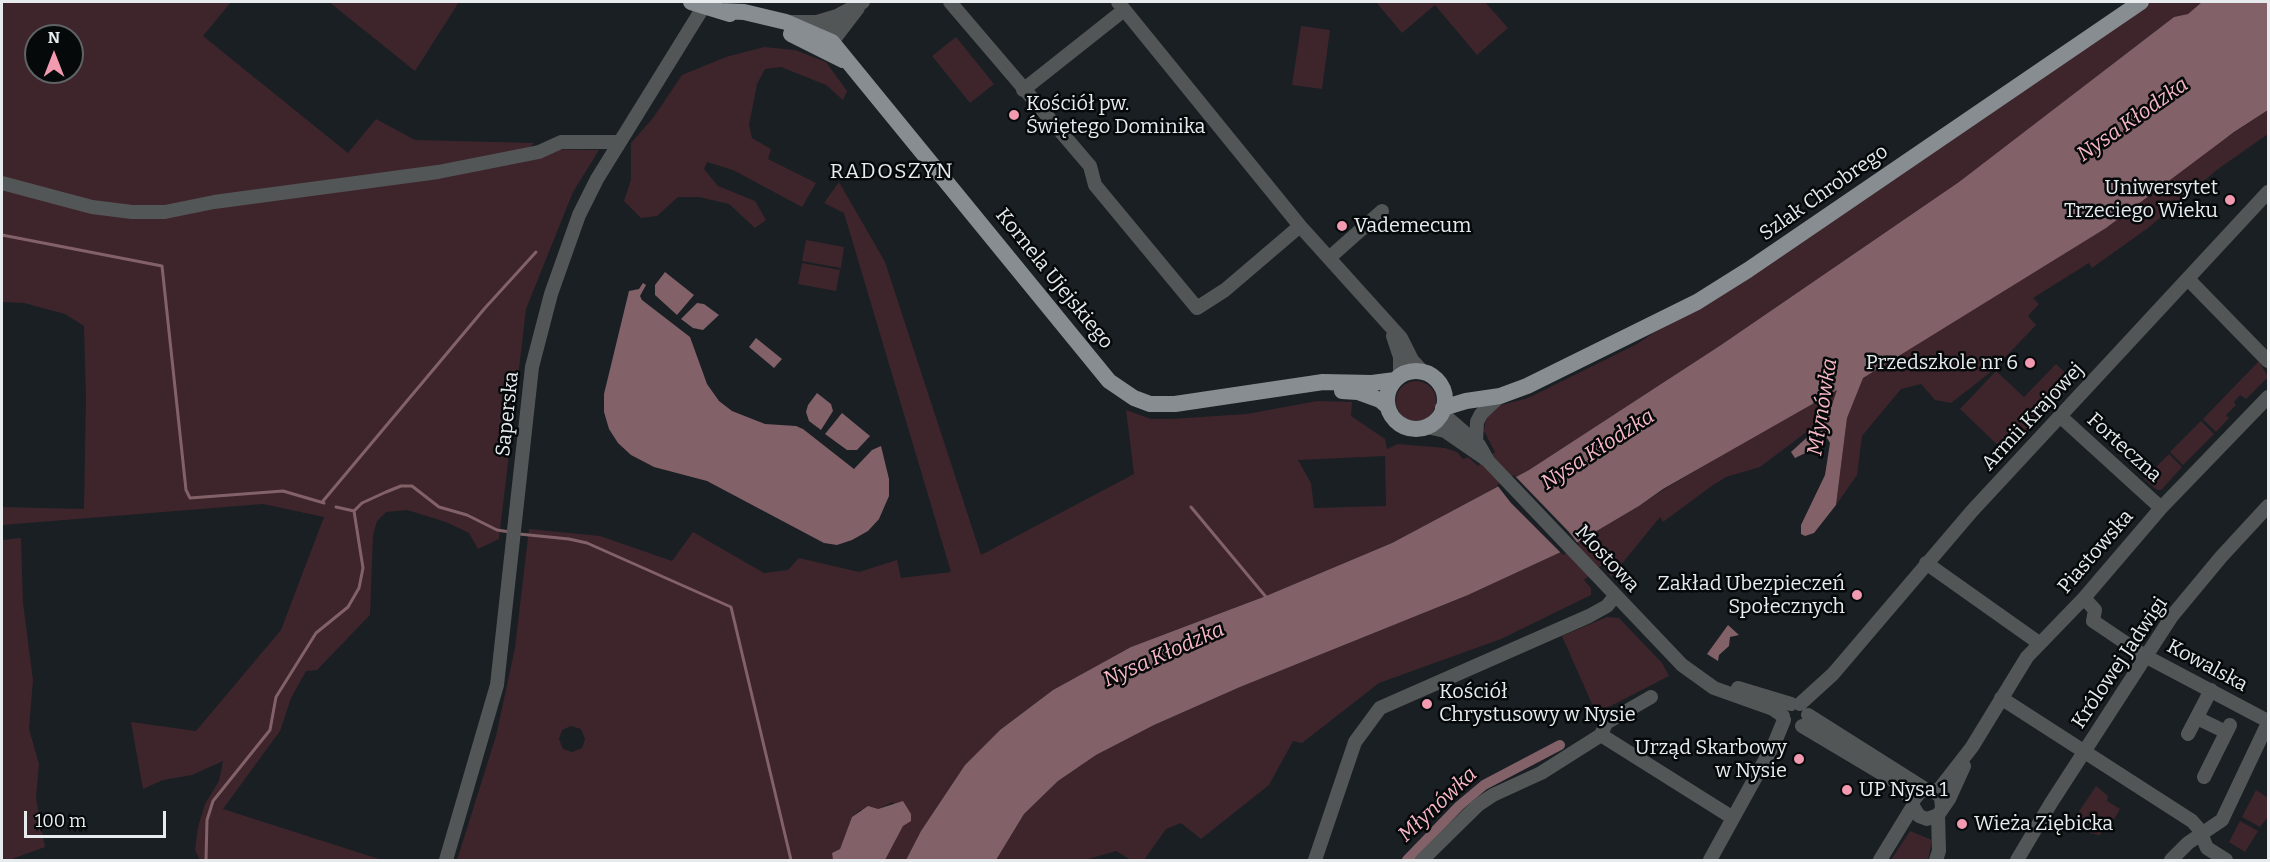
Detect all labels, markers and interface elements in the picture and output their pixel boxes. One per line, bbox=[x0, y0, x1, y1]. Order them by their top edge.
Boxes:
north arrow bbox=[24, 24, 84, 84]
text: N bbox=[48, 28, 60, 47]
water label: Nysa Kłodzka bbox=[2072, 72, 2194, 168]
place label: Kościół pw. Świętego Dominika bbox=[1026, 92, 1205, 139]
marker: Kościół pw. Świętego Dominika bbox=[1007, 108, 1021, 122]
street label: Szlak Chrobrego bbox=[1755, 140, 1893, 246]
district label: RADOSZYN bbox=[830, 159, 954, 185]
place label: Uniwersytet Trzeciego Wieku bbox=[2064, 176, 2218, 223]
marker: Uniwersytet Trzeciego Wieku bbox=[2223, 193, 2237, 207]
street label: Kornela Ujejskiego bbox=[990, 204, 1118, 354]
place label: Vademecum bbox=[1354, 214, 1471, 238]
marker: Vademecum bbox=[1335, 219, 1349, 233]
place label: Przedszkole nr 6 bbox=[1866, 351, 2018, 375]
water label: Młynówka bbox=[1803, 356, 1843, 458]
marker: Przedszkole nr 6 bbox=[2023, 356, 2037, 370]
street label: Armii Krajowej bbox=[1977, 358, 2089, 476]
street label: Saperska bbox=[492, 370, 524, 458]
water label: Nysa Kłodzka bbox=[1537, 404, 1659, 496]
street label: Forteczna bbox=[2082, 408, 2166, 488]
street label: Piastowska bbox=[2053, 505, 2139, 599]
street label: Mostowa bbox=[1570, 520, 1644, 598]
place label: Zakład Ubezpieczeń Społecznych bbox=[1657, 572, 1845, 619]
marker: Zakład Ubezpieczeń Społecznych bbox=[1850, 588, 1864, 602]
street label: Królowej Jadwigi bbox=[2067, 593, 2173, 733]
water label: Nysa Kłodzka bbox=[1099, 617, 1229, 693]
street label: Kowalska bbox=[2163, 635, 2251, 697]
place label: Kościół Chrystusowy w Nysie bbox=[1439, 680, 1636, 727]
marker: Kościół Chrystusowy w Nysie bbox=[1420, 697, 1434, 711]
place label: Urząd Skarbowy w Nysie bbox=[1635, 736, 1787, 783]
marker: Urząd Skarbowy w Nysie bbox=[1792, 752, 1806, 766]
water label: Młynówka bbox=[1393, 762, 1483, 848]
place label: UP Nysa 1 bbox=[1859, 778, 1948, 802]
marker: UP Nysa 1 bbox=[1840, 783, 1854, 797]
scale bar bbox=[27, 799, 170, 837]
text: 100 m bbox=[35, 810, 86, 832]
place label: Wieża Ziębicka bbox=[1974, 812, 2113, 836]
marker: Wieża Ziębicka bbox=[1955, 817, 1969, 831]

